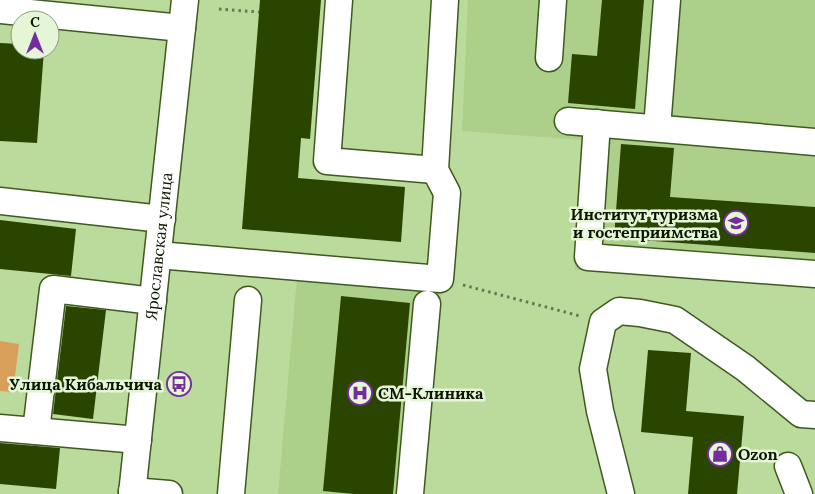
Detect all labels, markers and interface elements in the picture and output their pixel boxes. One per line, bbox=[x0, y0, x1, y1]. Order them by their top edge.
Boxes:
north arrow bbox=[10, 10, 60, 60]
text: С bbox=[30, 13, 40, 31]
street label: Ярославская улица bbox=[141, 171, 176, 321]
place label: Институт туризма и гостеприимства bbox=[571, 204, 719, 242]
school or university icon: Институт туризма и гостеприимства bbox=[723, 210, 749, 236]
bus stop icon: Улица Кибальчича bbox=[166, 371, 192, 397]
place label: Улица Кибальчича bbox=[9, 374, 163, 394]
hospital icon: СМ-Клиника bbox=[347, 380, 373, 406]
place label: СМ-Клиника bbox=[378, 383, 484, 403]
shop icon: Ozon bbox=[707, 441, 733, 467]
place label: Ozon bbox=[738, 444, 778, 464]

